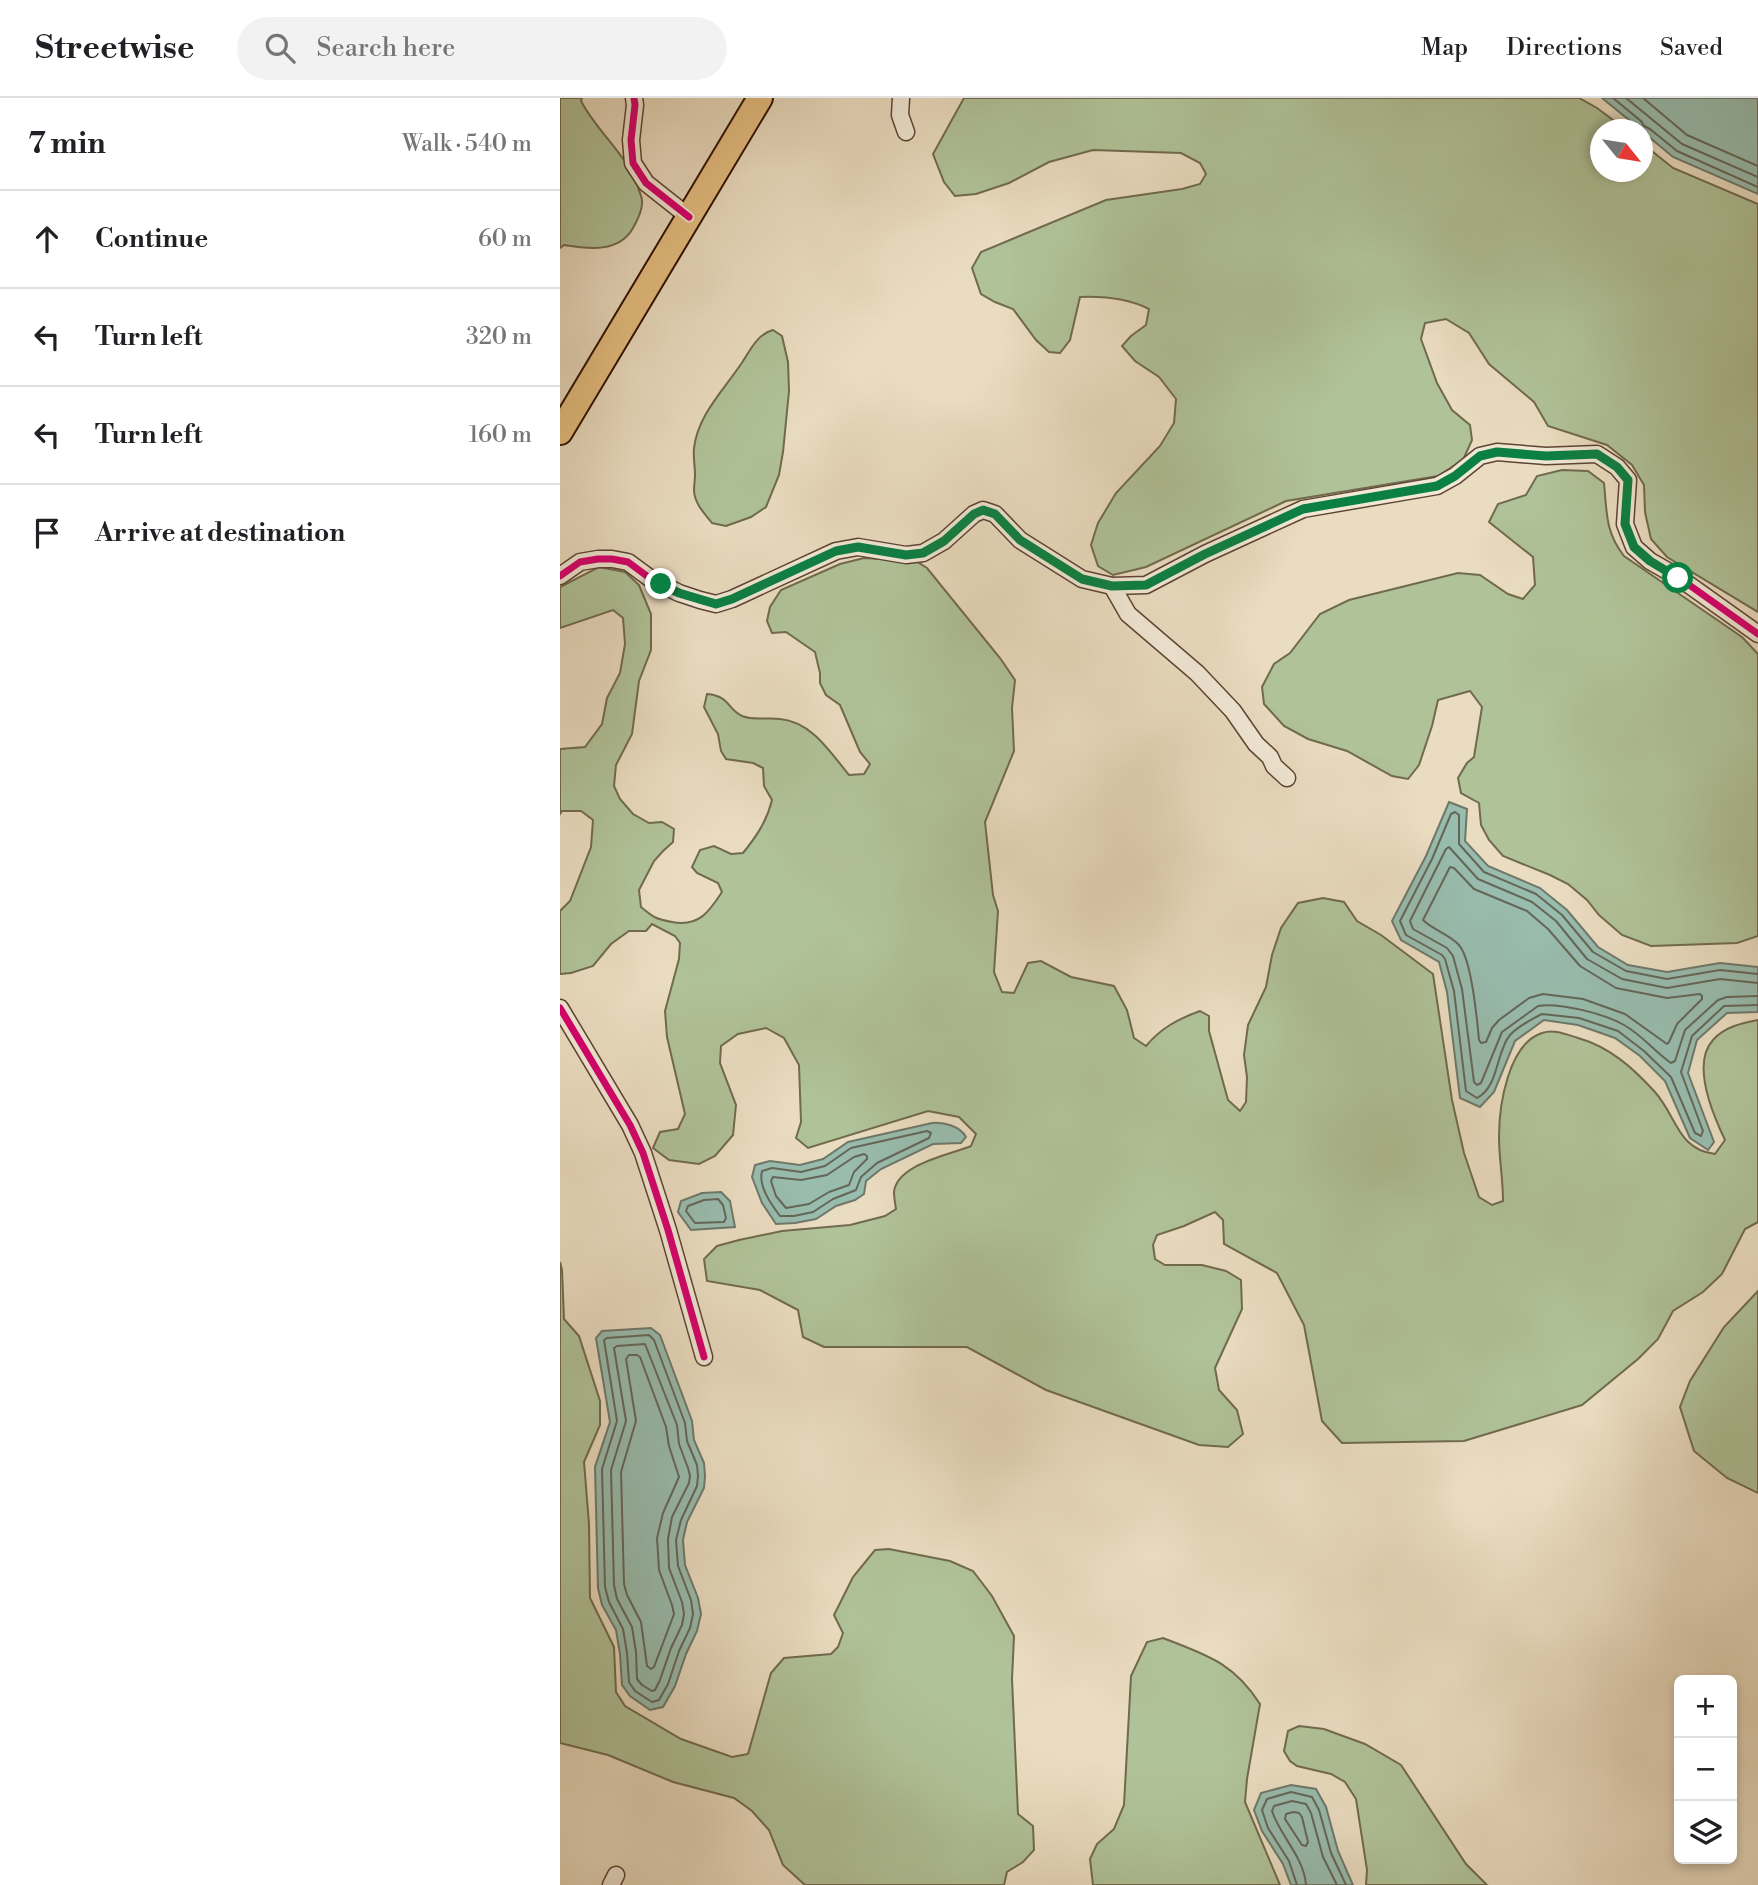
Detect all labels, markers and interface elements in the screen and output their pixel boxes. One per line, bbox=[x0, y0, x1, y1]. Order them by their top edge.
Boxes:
search box bbox=[237, 17, 727, 80]
text: Streetwise bbox=[35, 28, 195, 69]
icon: search bbox=[261, 29, 299, 67]
text: Search here bbox=[317, 32, 455, 64]
text: Map bbox=[1421, 33, 1468, 63]
text: Directions bbox=[1506, 33, 1622, 63]
text: Saved bbox=[1660, 33, 1723, 63]
north arrow bbox=[1590, 119, 1653, 182]
text: 7 min bbox=[28, 125, 106, 163]
text: Walk · 540 m bbox=[402, 130, 532, 158]
icon: ahead bbox=[28, 220, 66, 258]
text: Continue bbox=[95, 223, 208, 255]
text: 60 m bbox=[478, 225, 532, 253]
icon: left bbox=[28, 318, 66, 356]
text: Turn left bbox=[95, 321, 203, 353]
text: 320 m bbox=[466, 323, 532, 351]
icon: left bbox=[28, 416, 66, 454]
text: Turn left bbox=[95, 419, 203, 451]
text: 160 m bbox=[469, 421, 532, 449]
icon: arrive bbox=[28, 514, 66, 552]
text: Arrive at destination bbox=[95, 517, 345, 549]
route start bbox=[1662, 562, 1693, 593]
route end bbox=[645, 568, 676, 599]
map controls bbox=[1674, 1675, 1737, 1864]
button: + bbox=[1674, 1675, 1737, 1738]
button: − bbox=[1674, 1738, 1737, 1801]
button: layers bbox=[1674, 1801, 1737, 1864]

